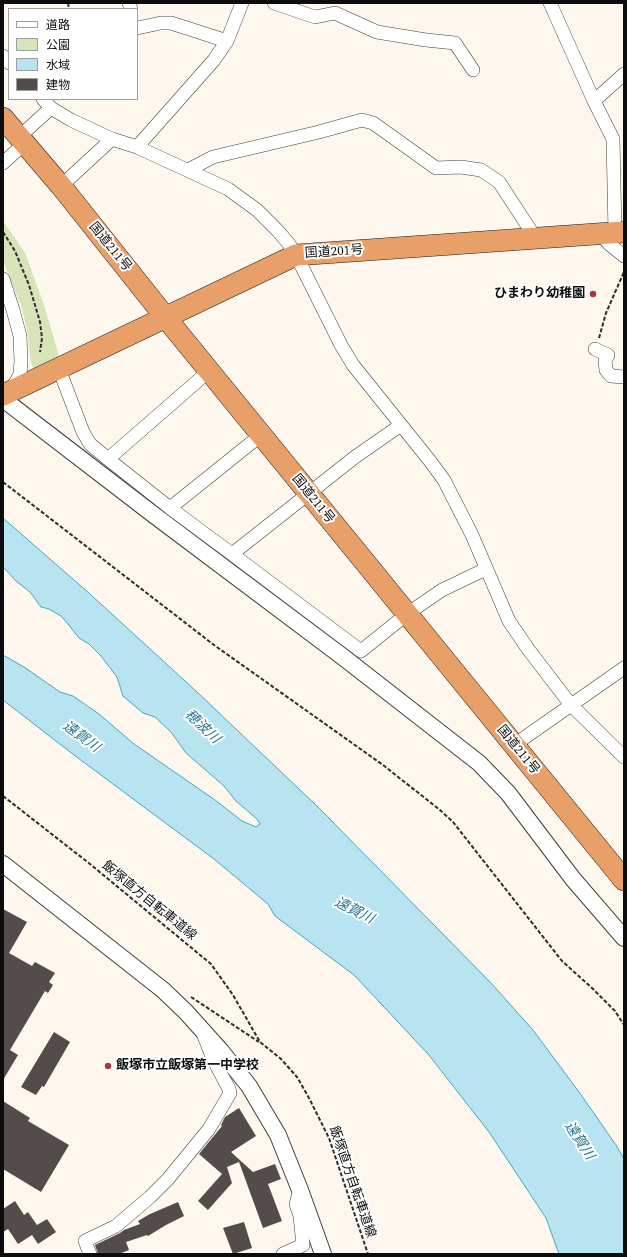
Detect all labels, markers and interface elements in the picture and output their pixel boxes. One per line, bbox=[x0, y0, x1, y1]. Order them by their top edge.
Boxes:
legend bbox=[8, 8, 138, 100]
text: 道路 bbox=[46, 17, 70, 33]
text: 公園 bbox=[46, 37, 70, 53]
text: 水域 bbox=[46, 57, 70, 73]
text: 建物 bbox=[46, 77, 70, 93]
street label: 国道211号 bbox=[86, 219, 134, 275]
street label: 国道201号 bbox=[304, 242, 364, 262]
place label: ひまわり幼稚園 bbox=[494, 286, 585, 302]
marker: ひまわり幼稚園 bbox=[588, 289, 598, 299]
street label: 国道211号 bbox=[289, 471, 337, 527]
water label: 穂波川 bbox=[181, 707, 223, 747]
water label: 遠賀川 bbox=[59, 718, 103, 756]
street label: 国道211号 bbox=[494, 722, 542, 778]
street label: 飯塚直方自転車道線 bbox=[99, 858, 199, 944]
water label: 遠賀川 bbox=[331, 894, 377, 928]
place label: 飯塚市立飯塚第一中学校 bbox=[116, 1058, 259, 1074]
marker: 飯塚市立飯塚第一中学校 bbox=[103, 1061, 113, 1071]
water label: 遠賀川 bbox=[561, 1119, 597, 1163]
street label: 飯塚直方自転車道線 bbox=[326, 1124, 378, 1240]

